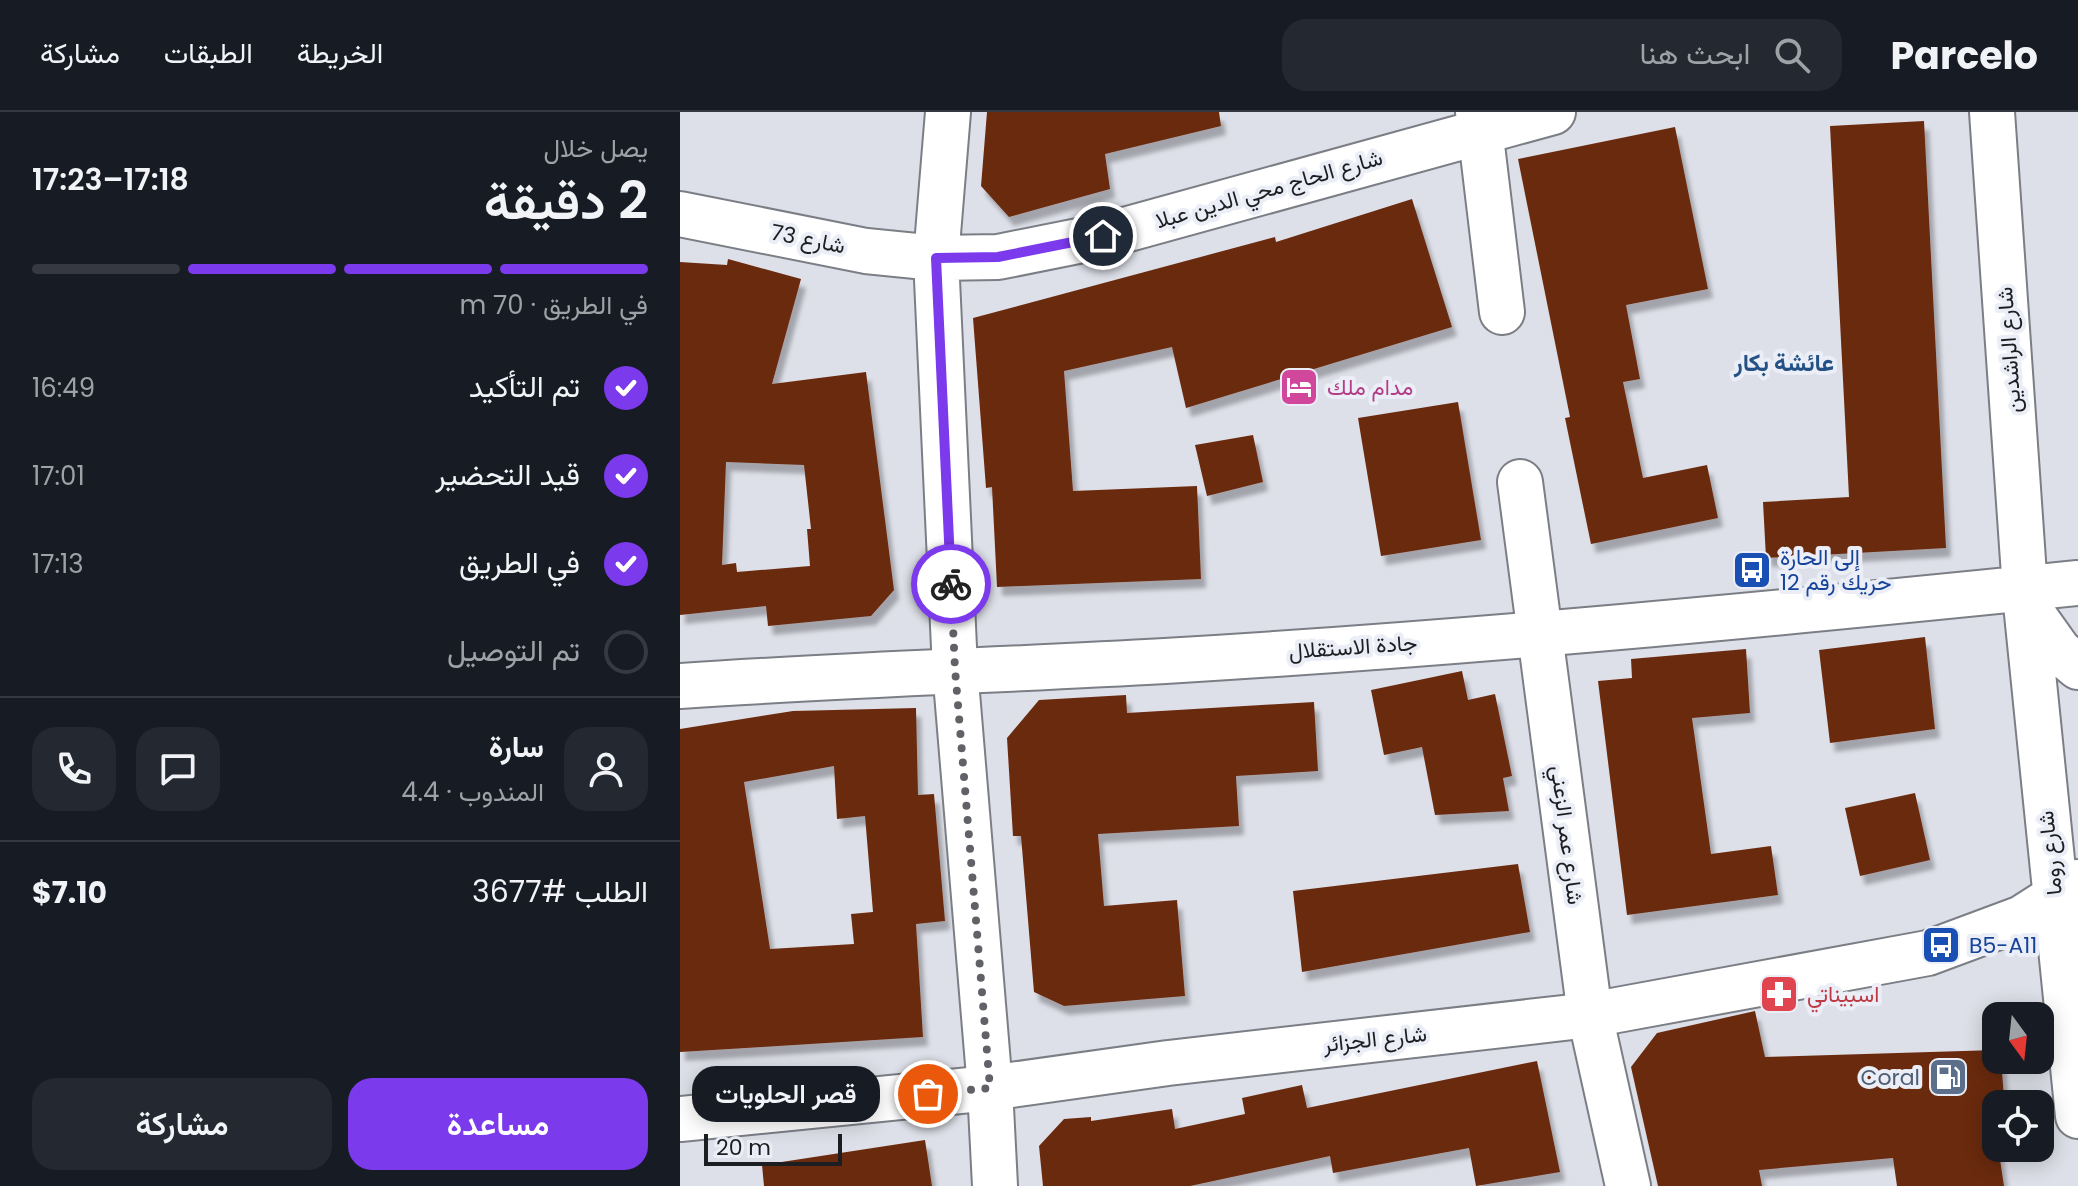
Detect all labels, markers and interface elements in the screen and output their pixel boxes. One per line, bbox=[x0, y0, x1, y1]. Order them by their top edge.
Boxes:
search box bbox=[1282, 19, 1842, 91]
text: Parcelo bbox=[1890, 29, 2038, 82]
text: ابحث هنا bbox=[1639, 32, 1750, 75]
icon: search bbox=[1770, 33, 1814, 77]
text: مشاركة bbox=[40, 34, 120, 73]
text: الطبقات bbox=[164, 34, 253, 73]
text: الخريطة bbox=[297, 34, 383, 73]
text: يصل خلال bbox=[543, 130, 648, 166]
street label: شارع الحاج محي الدين عبلا bbox=[1152, 142, 1387, 239]
text: 17:18–17:23 bbox=[32, 158, 189, 201]
text: 2 دقيقة bbox=[484, 164, 648, 237]
pin bbox=[1069, 202, 1137, 270]
icon: home bbox=[1081, 214, 1125, 258]
street label: شارع 73 bbox=[768, 217, 848, 261]
street label: شارع الراشدين bbox=[1989, 286, 2029, 414]
text: في الطريق · 70 m bbox=[459, 287, 648, 323]
district label: عائشة بكار bbox=[1733, 346, 1834, 379]
text: تم التأكيد bbox=[469, 365, 580, 408]
icon: check bbox=[604, 366, 648, 410]
hotel icon: مدام ملك bbox=[1278, 366, 1320, 408]
text: 16:49 bbox=[32, 370, 95, 406]
place label: مدام ملك bbox=[1327, 372, 1413, 403]
text: قيد التحضير bbox=[435, 453, 580, 496]
icon: check bbox=[604, 454, 648, 498]
text: 17:01 bbox=[32, 458, 85, 494]
text: في الطريق bbox=[459, 541, 580, 584]
icon: check bbox=[604, 542, 648, 586]
place label: إلی الحارة حريك رقم 12 bbox=[1780, 542, 1892, 598]
courier bbox=[911, 544, 991, 624]
text: 17:13 bbox=[32, 546, 84, 582]
bus stop icon: إلی الحارة حريك رقم 12 bbox=[1731, 549, 1773, 591]
icon: bike bbox=[929, 562, 973, 606]
street label: جادة الاستقلال bbox=[1288, 627, 1418, 667]
text: تم التوصيل bbox=[447, 629, 580, 672]
text: سارة bbox=[489, 725, 544, 768]
button: phone bbox=[32, 727, 116, 811]
button: chat bbox=[136, 727, 220, 811]
button: person bbox=[564, 727, 648, 811]
street label: شارع عمر الزعني bbox=[1540, 764, 1591, 907]
text: المندوب · 4.4 bbox=[401, 774, 544, 810]
street label: شارع روما bbox=[2030, 809, 2070, 897]
text: الطلب #3677 bbox=[472, 870, 648, 913]
text: $7.10 bbox=[32, 871, 107, 914]
bus stop icon: B5-A11 bbox=[1920, 924, 1962, 966]
place label: B5-A11 bbox=[1969, 930, 2037, 961]
pharmacy icon: اسبيناتي bbox=[1758, 973, 1800, 1015]
place label: اسبيناتي bbox=[1807, 979, 1879, 1013]
north arrow bbox=[1982, 1002, 2054, 1074]
map controls bbox=[1982, 1002, 2054, 1162]
street label: شارع الجزائر bbox=[1321, 1018, 1428, 1060]
fuel station icon: Coral bbox=[1927, 1056, 1969, 1098]
pin bbox=[894, 1060, 962, 1128]
place label: Coral bbox=[1860, 1062, 1920, 1093]
callout: قصر الحلويات bbox=[692, 1066, 880, 1122]
icon: bag bbox=[906, 1072, 950, 1116]
text: قصر الحلويات bbox=[715, 1076, 857, 1112]
button: مشاركة bbox=[32, 1078, 332, 1170]
button: مساعدة bbox=[348, 1078, 648, 1170]
button: locate bbox=[1982, 1090, 2054, 1162]
scale bar bbox=[704, 1130, 842, 1166]
text: 20 m bbox=[716, 1132, 771, 1163]

